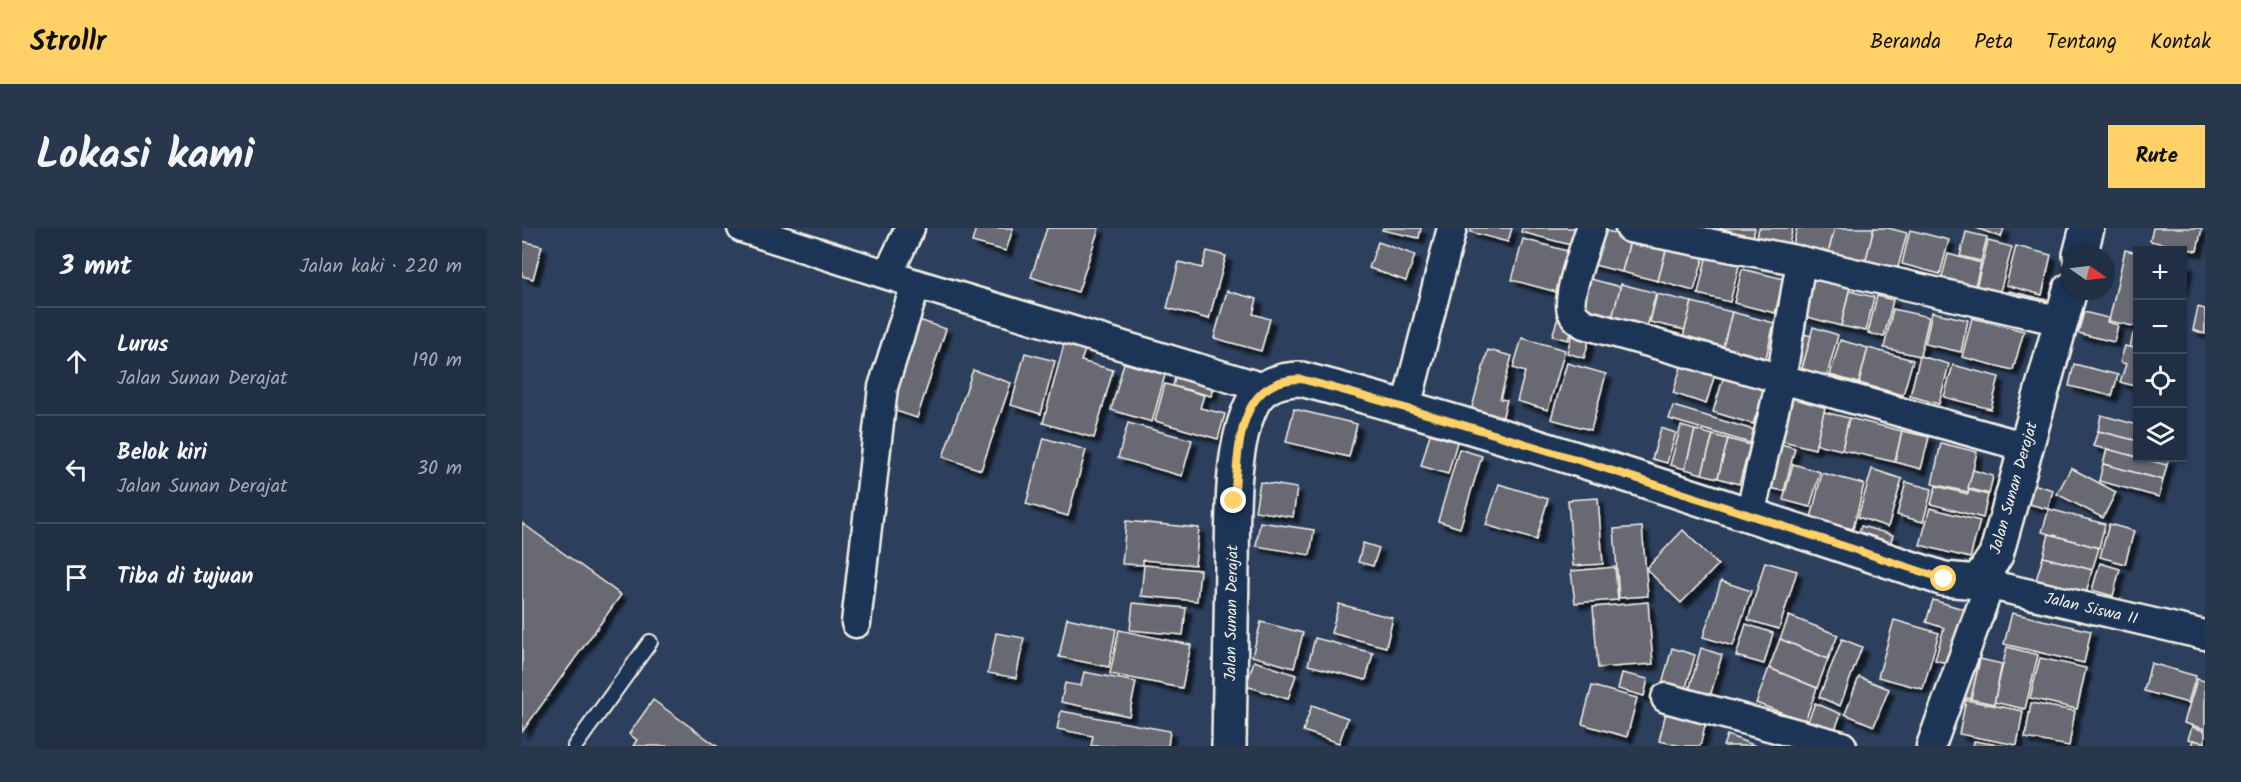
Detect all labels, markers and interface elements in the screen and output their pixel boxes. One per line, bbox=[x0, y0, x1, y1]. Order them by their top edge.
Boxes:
text: Strollr bbox=[30, 20, 106, 65]
text: Beranda bbox=[1870, 26, 1941, 59]
text: Peta bbox=[1974, 26, 2013, 59]
text: Tentang bbox=[2046, 26, 2117, 59]
text: Kontak bbox=[2150, 26, 2211, 59]
text: Lokasi kami bbox=[36, 123, 254, 190]
button: Rute bbox=[2108, 125, 2205, 188]
text: 3 mnt bbox=[60, 246, 132, 288]
north arrow bbox=[2061, 246, 2115, 300]
map controls bbox=[2133, 246, 2187, 462]
button: + bbox=[2133, 246, 2187, 300]
text: Jalan kaki · 220 m bbox=[299, 251, 462, 283]
button: − bbox=[2133, 300, 2187, 354]
text: Lurus bbox=[117, 328, 169, 363]
icon: ahead bbox=[60, 345, 93, 378]
text: 190 m bbox=[412, 345, 462, 377]
button: locate bbox=[2133, 354, 2187, 408]
text: Jalan Sunan Derajat bbox=[117, 363, 288, 395]
button: layers bbox=[2133, 408, 2187, 462]
street label: Jalan Sunan Derajat bbox=[1983, 418, 2045, 557]
text: Belok kiri bbox=[117, 436, 207, 471]
icon: left bbox=[60, 453, 93, 486]
text: 30 m bbox=[417, 453, 462, 485]
text: Jalan Sunan Derajat bbox=[117, 471, 288, 503]
route end bbox=[1220, 487, 1246, 513]
street label: Jalan Sunan Derajat bbox=[1218, 544, 1246, 682]
text: Tiba di tujuan bbox=[117, 560, 253, 595]
icon: arrive bbox=[60, 561, 93, 594]
route start bbox=[1930, 565, 1956, 591]
street label: Jalan Siswa II bbox=[2042, 586, 2140, 632]

